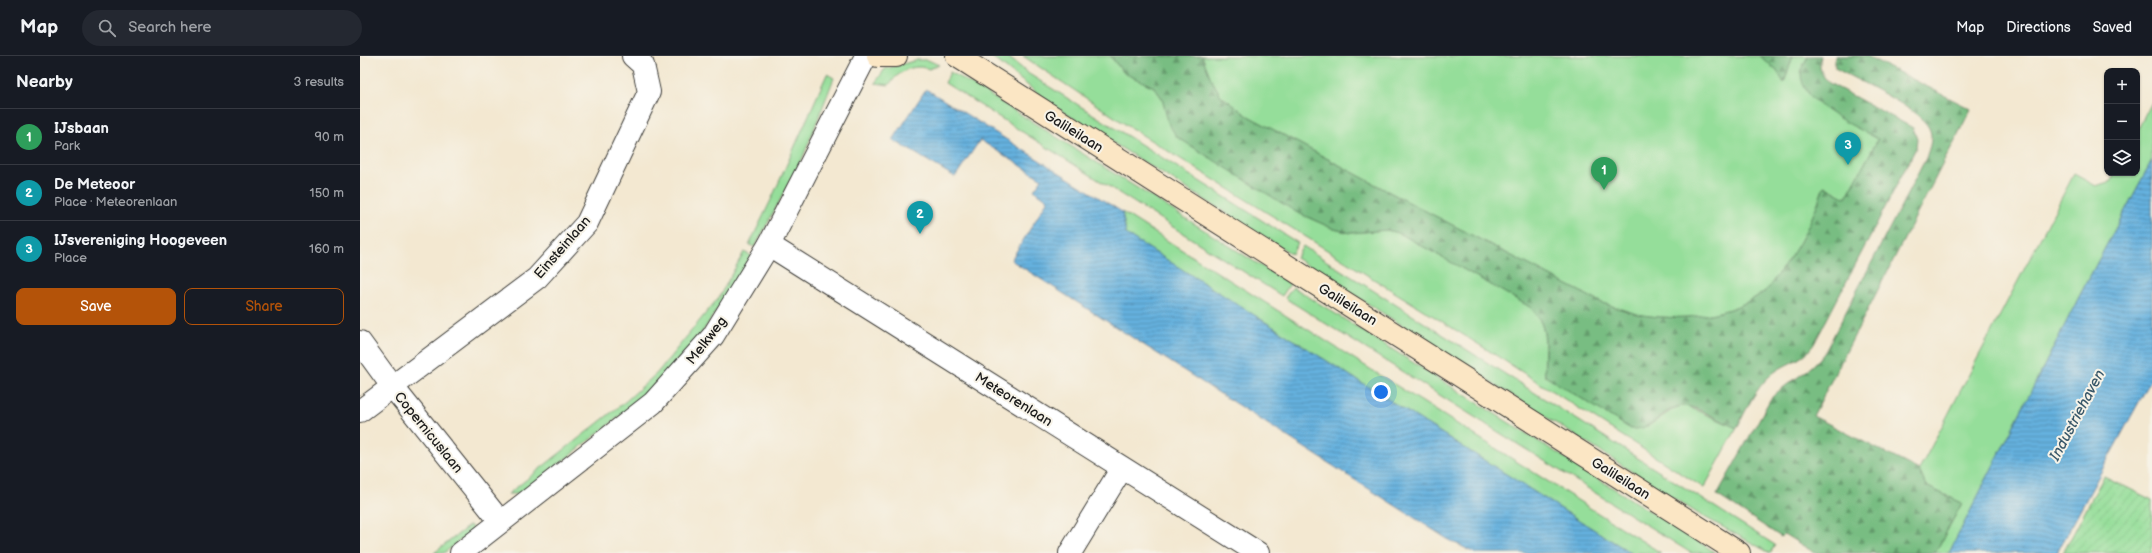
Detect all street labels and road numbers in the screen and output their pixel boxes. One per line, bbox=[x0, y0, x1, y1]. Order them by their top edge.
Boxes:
street label: Galileilaan bbox=[1041, 107, 1106, 156]
street label: Einsteinlaan bbox=[531, 212, 594, 282]
street label: Galileilaan bbox=[1315, 280, 1380, 329]
street label: Melkweg bbox=[682, 313, 730, 368]
street label: Meteorenlaan bbox=[972, 369, 1056, 430]
street label: Copernicuslaan bbox=[391, 388, 467, 476]
street label: Galileilaan bbox=[1588, 454, 1653, 503]

